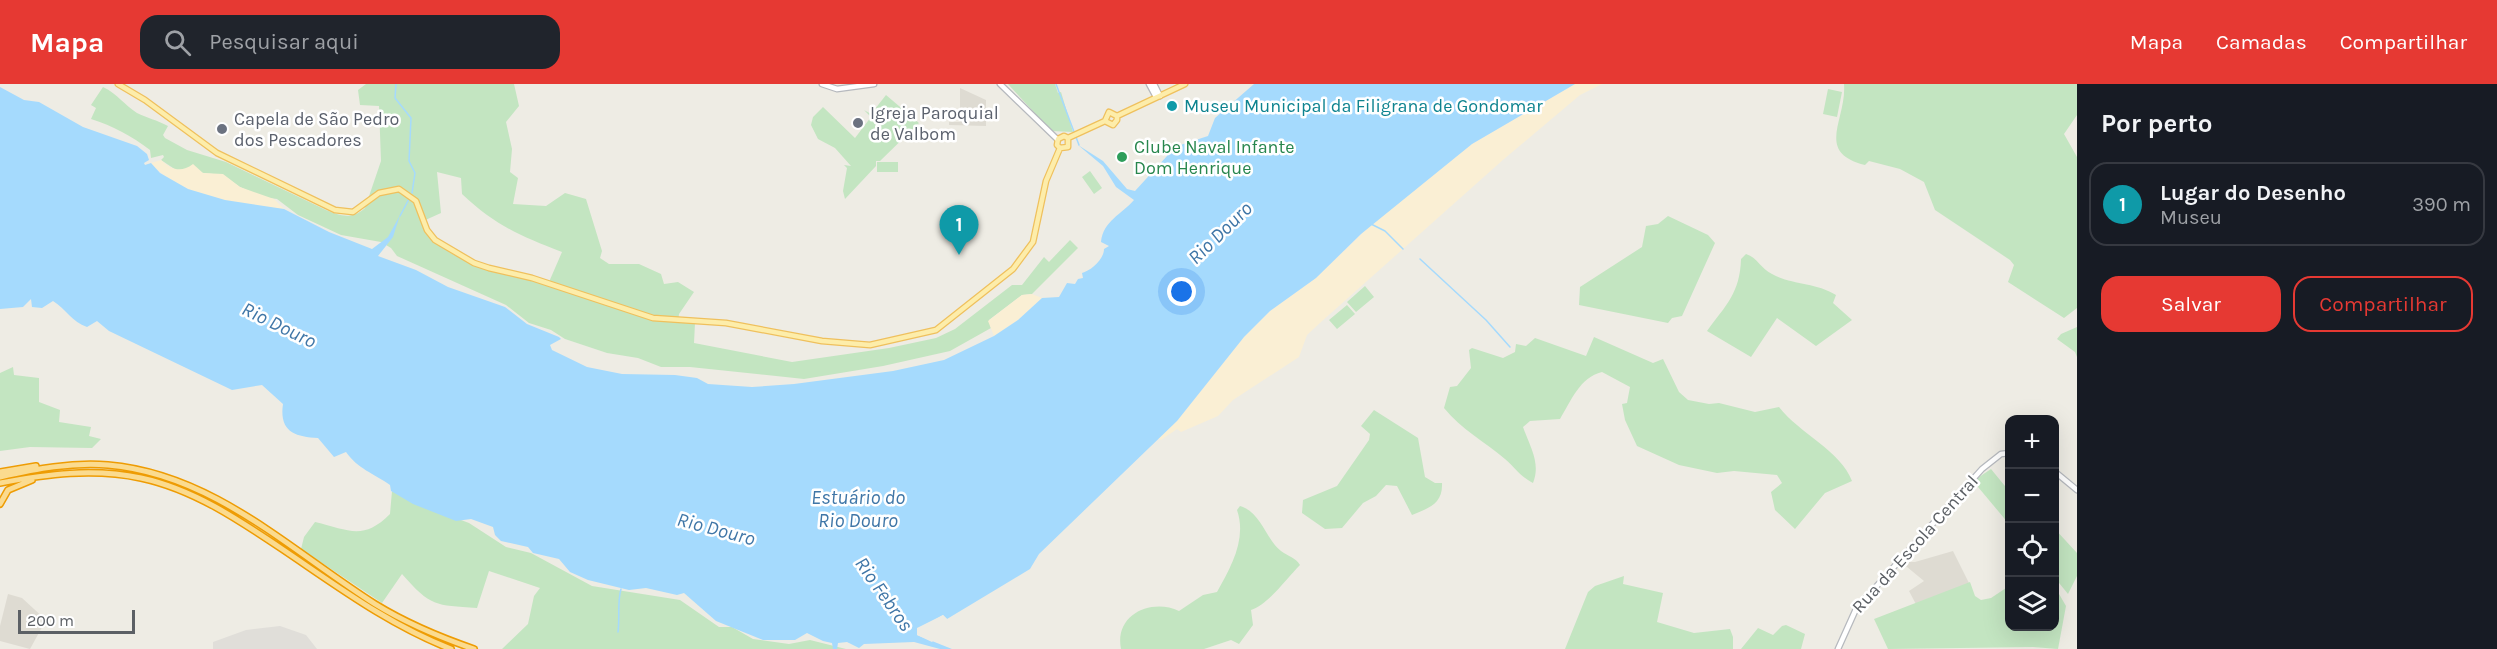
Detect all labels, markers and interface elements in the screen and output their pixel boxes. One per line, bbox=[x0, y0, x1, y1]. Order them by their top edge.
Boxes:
search box bbox=[140, 15, 560, 69]
text: Mapa bbox=[30, 26, 104, 59]
icon: search bbox=[161, 26, 194, 59]
text: Pesquisar aqui bbox=[209, 29, 359, 55]
text: Mapa bbox=[2130, 30, 2183, 54]
text: Camadas bbox=[2216, 30, 2307, 54]
text: Compartilhar bbox=[2340, 30, 2467, 54]
place label: Museu Municipal da Filigrana de Gondomar bbox=[1184, 95, 1543, 117]
marker: Museu Municipal da Filigrana de Gondomar bbox=[1165, 99, 1179, 113]
place label: Igreja Paroquial de Valbom bbox=[870, 102, 999, 145]
place label: Capela de São Pedro dos Pescadores bbox=[234, 108, 399, 151]
text: Por perto bbox=[2101, 108, 2212, 139]
marker: Igreja Paroquial de Valbom bbox=[851, 116, 865, 130]
marker: Capela de São Pedro dos Pescadores bbox=[215, 122, 229, 136]
place label: Clube Naval Infante Dom Henrique bbox=[1134, 136, 1295, 179]
marker: Clube Naval Infante Dom Henrique bbox=[1115, 150, 1129, 164]
text: Lugar do Desenho bbox=[2160, 180, 2346, 206]
text: 1 bbox=[2119, 193, 2126, 216]
text: 390 m bbox=[2412, 193, 2471, 216]
water label: Rio Douro bbox=[1183, 197, 1257, 269]
pin: 1 bbox=[940, 206, 978, 255]
text: Museu bbox=[2160, 206, 2222, 229]
button: Salvar bbox=[2101, 276, 2281, 332]
button: Compartilhar bbox=[2293, 276, 2473, 332]
your location bbox=[1167, 277, 1196, 306]
water label: Rio Douro bbox=[238, 297, 320, 353]
map controls bbox=[2005, 415, 2059, 631]
button: + bbox=[2005, 415, 2059, 469]
button: − bbox=[2005, 469, 2059, 523]
street label: Rua da Escola Central bbox=[1847, 470, 1983, 618]
water label: Estuário do Rio Douro bbox=[811, 486, 905, 532]
water label: Rio Douro bbox=[674, 508, 758, 550]
button: locate bbox=[2005, 523, 2059, 577]
water label: Rio Febros bbox=[850, 552, 918, 636]
button: layers bbox=[2005, 577, 2059, 631]
scale bar bbox=[18, 607, 135, 634]
text: 200 m bbox=[27, 611, 74, 630]

